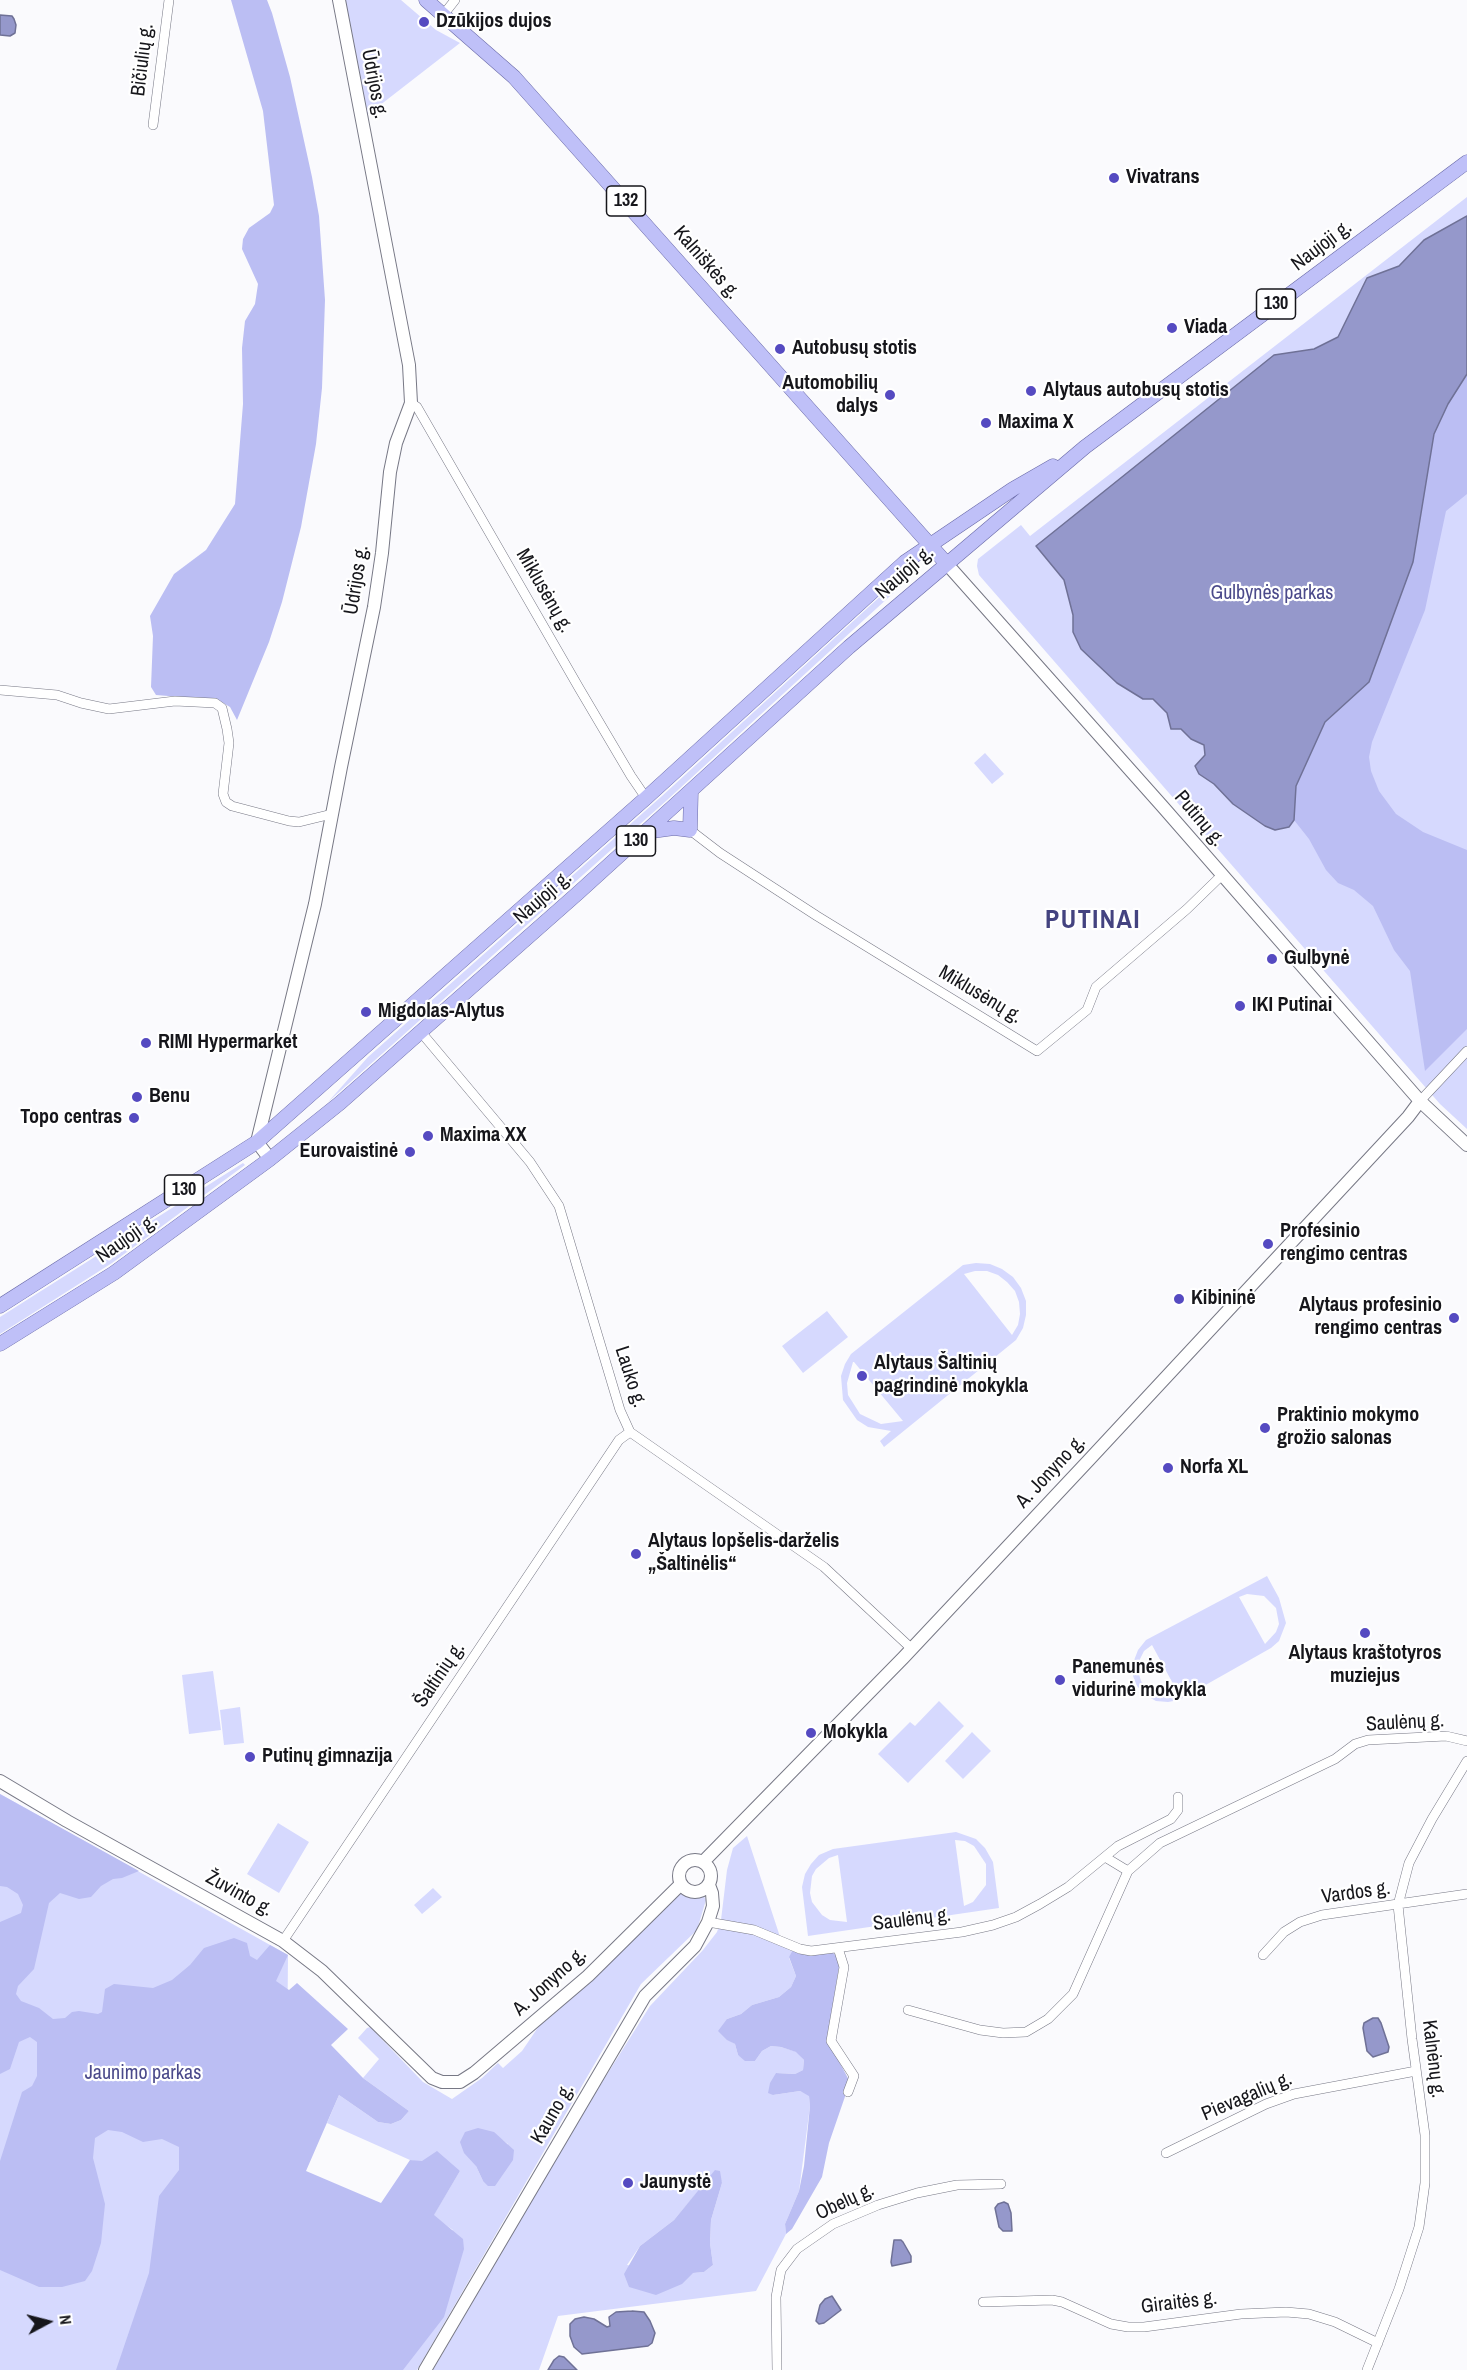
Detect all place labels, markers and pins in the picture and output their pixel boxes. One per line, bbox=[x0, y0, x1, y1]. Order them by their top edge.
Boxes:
place label: Dzūkijos dujos bbox=[436, 10, 552, 34]
marker: Dzūkijos dujos bbox=[417, 15, 431, 29]
place label: Vivatrans bbox=[1126, 166, 1200, 190]
marker: Vivatrans bbox=[1107, 171, 1121, 185]
place label: Viada bbox=[1184, 316, 1227, 340]
marker: Viada bbox=[1165, 321, 1179, 335]
place label: Autobusų stotis bbox=[792, 337, 917, 361]
marker: Autobusų stotis bbox=[773, 342, 787, 356]
place label: Automobilių dalys bbox=[782, 372, 878, 419]
place label: Alytaus autobusų stotis bbox=[1043, 379, 1229, 403]
marker: Alytaus autobusų stotis bbox=[1024, 384, 1038, 398]
marker: Automobilių dalys bbox=[883, 388, 897, 402]
place label: Maxima X bbox=[998, 411, 1074, 435]
marker: Maxima X bbox=[979, 416, 993, 430]
place label: Gulbynė bbox=[1284, 947, 1350, 971]
marker: Gulbynė bbox=[1265, 952, 1279, 966]
place label: IKI Putinai bbox=[1252, 994, 1332, 1018]
marker: IKI Putinai bbox=[1233, 999, 1247, 1013]
place label: Migdolas-Alytus bbox=[378, 1000, 505, 1024]
marker: Migdolas-Alytus bbox=[359, 1005, 373, 1019]
place label: RIMI Hypermarket bbox=[158, 1031, 297, 1055]
marker: RIMI Hypermarket bbox=[139, 1036, 153, 1050]
place label: Benu bbox=[149, 1085, 190, 1109]
marker: Benu bbox=[130, 1090, 144, 1104]
place label: Topo centras bbox=[20, 1106, 122, 1130]
marker: Topo centras bbox=[127, 1111, 141, 1125]
place label: Maxima XX bbox=[440, 1124, 527, 1148]
marker: Maxima XX bbox=[421, 1129, 435, 1143]
place label: Eurovaistinė bbox=[300, 1140, 398, 1164]
marker: Eurovaistinė bbox=[403, 1145, 417, 1159]
place label: Profesinio rengimo centras bbox=[1280, 1220, 1408, 1267]
marker: Profesinio rengimo centras bbox=[1261, 1237, 1275, 1251]
place label: Kibininė bbox=[1191, 1287, 1256, 1311]
marker: Kibininė bbox=[1172, 1292, 1186, 1306]
place label: Alytaus profesinio rengimo centras bbox=[1299, 1294, 1442, 1341]
marker: Alytaus profesinio rengimo centras bbox=[1447, 1311, 1461, 1325]
place label: Alytaus Šaltinių pagrindinė mokykla bbox=[874, 1352, 1028, 1399]
marker: Alytaus Šaltinių pagrindinė mokykla bbox=[855, 1369, 869, 1383]
place label: Praktinio mokymo grožio salonas bbox=[1277, 1404, 1419, 1451]
marker: Praktinio mokymo grožio salonas bbox=[1258, 1421, 1272, 1435]
place label: Norfa XL bbox=[1180, 1456, 1248, 1480]
marker: Norfa XL bbox=[1161, 1461, 1175, 1475]
place label: Alytaus lopšelis-darželis „Šaltinėlis“ bbox=[648, 1530, 839, 1577]
marker: Alytaus lopšelis-darželis „Šaltinėlis“ bbox=[629, 1547, 643, 1561]
marker: Alytaus kraštotyros muziejus bbox=[1358, 1626, 1372, 1640]
place label: Alytaus kraštotyros muziejus bbox=[1288, 1642, 1442, 1689]
place label: Panemunės vidurinė mokykla bbox=[1072, 1656, 1206, 1703]
marker: Panemunės vidurinė mokykla bbox=[1053, 1673, 1067, 1687]
place label: Mokykla bbox=[823, 1721, 888, 1745]
marker: Mokykla bbox=[804, 1726, 818, 1740]
place label: Putinų gimnazija bbox=[262, 1745, 392, 1769]
marker: Putinų gimnazija bbox=[243, 1750, 257, 1764]
place label: Jaunystė bbox=[640, 2171, 711, 2195]
marker: Jaunystė bbox=[621, 2176, 635, 2190]

